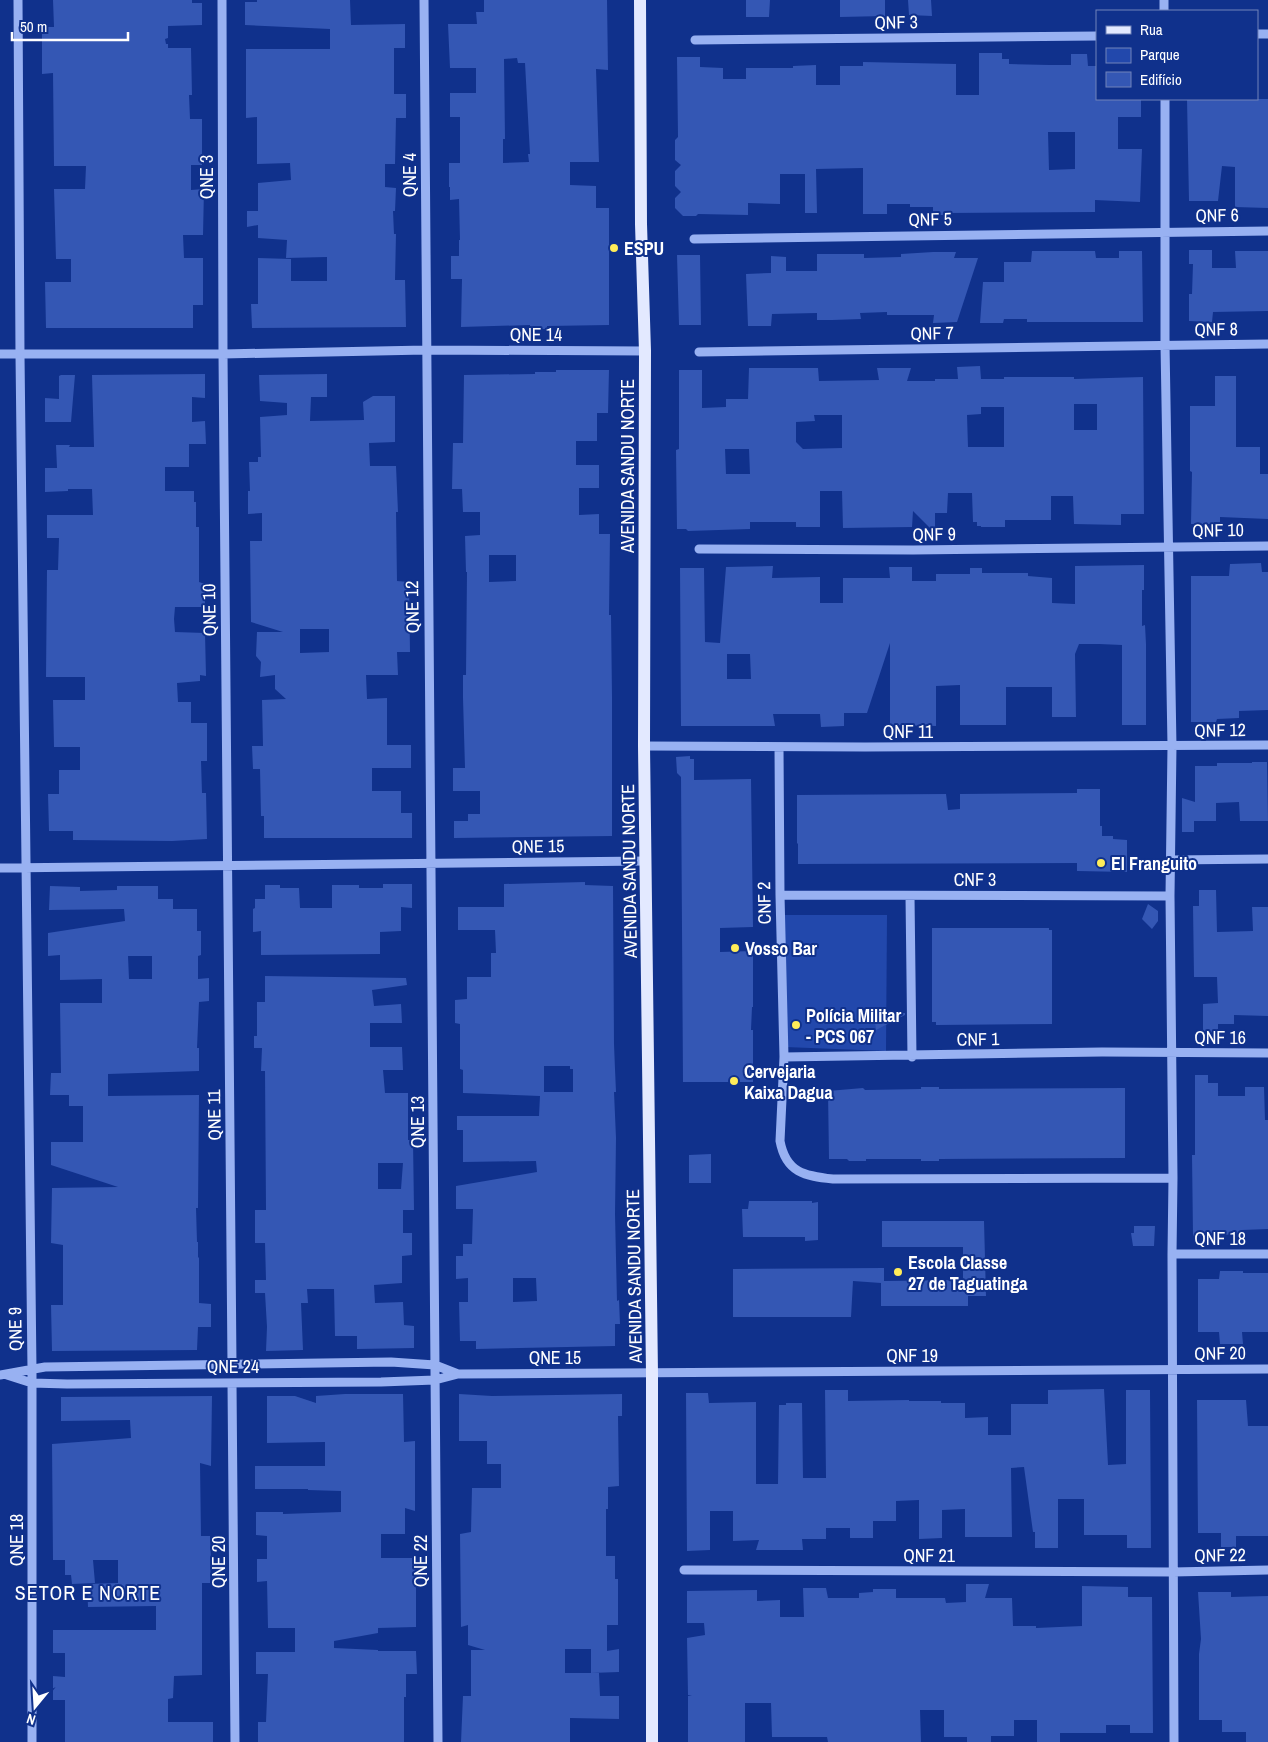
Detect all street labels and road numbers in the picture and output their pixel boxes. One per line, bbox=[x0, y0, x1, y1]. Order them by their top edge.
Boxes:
street label: QNF 3 bbox=[874, 9, 918, 35]
street label: QNE 4 bbox=[397, 153, 422, 197]
street label: QNE 3 bbox=[194, 155, 219, 199]
street label: QNF 6 bbox=[1195, 202, 1239, 228]
street label: QNF 5 bbox=[908, 206, 952, 232]
street label: QNF 8 bbox=[1194, 316, 1238, 342]
street label: QNF 7 bbox=[910, 320, 954, 346]
street label: QNE 14 bbox=[510, 322, 562, 347]
street label: AVENIDA SANDU NORTE bbox=[615, 379, 640, 554]
street label: QNF 10 bbox=[1192, 517, 1244, 543]
street label: QNF 9 bbox=[912, 521, 956, 547]
street label: QNE 12 bbox=[399, 581, 425, 633]
street label: QNE 10 bbox=[196, 584, 222, 636]
street label: QNF 12 bbox=[1194, 717, 1246, 743]
street label: QNF 11 bbox=[883, 719, 934, 744]
street label: AVENIDA SANDU NORTE bbox=[615, 784, 643, 959]
street label: QNE 15 bbox=[512, 833, 564, 859]
street label: CNF 3 bbox=[954, 867, 996, 892]
street label: CNF 2 bbox=[751, 881, 777, 925]
street label: QNF 16 bbox=[1194, 1025, 1246, 1050]
street label: CNF 1 bbox=[956, 1026, 1000, 1052]
street label: QNE 11 bbox=[201, 1088, 227, 1141]
street label: QNE 13 bbox=[405, 1096, 430, 1148]
street label: AVENIDA SANDU NORTE bbox=[620, 1189, 648, 1364]
street label: QNF 18 bbox=[1194, 1226, 1246, 1251]
street label: QNE 9 bbox=[2, 1307, 28, 1351]
street label: QNF 20 bbox=[1194, 1340, 1246, 1366]
street label: QNF 19 bbox=[886, 1343, 938, 1368]
street label: QNE 15 bbox=[529, 1345, 581, 1370]
street label: QNE 24 bbox=[207, 1354, 259, 1379]
street label: QNE 18 bbox=[4, 1514, 29, 1566]
street label: QNE 22 bbox=[408, 1535, 433, 1587]
street label: QNE 20 bbox=[206, 1536, 231, 1588]
street label: QNF 22 bbox=[1194, 1542, 1246, 1568]
street label: QNF 21 bbox=[903, 1543, 956, 1568]

